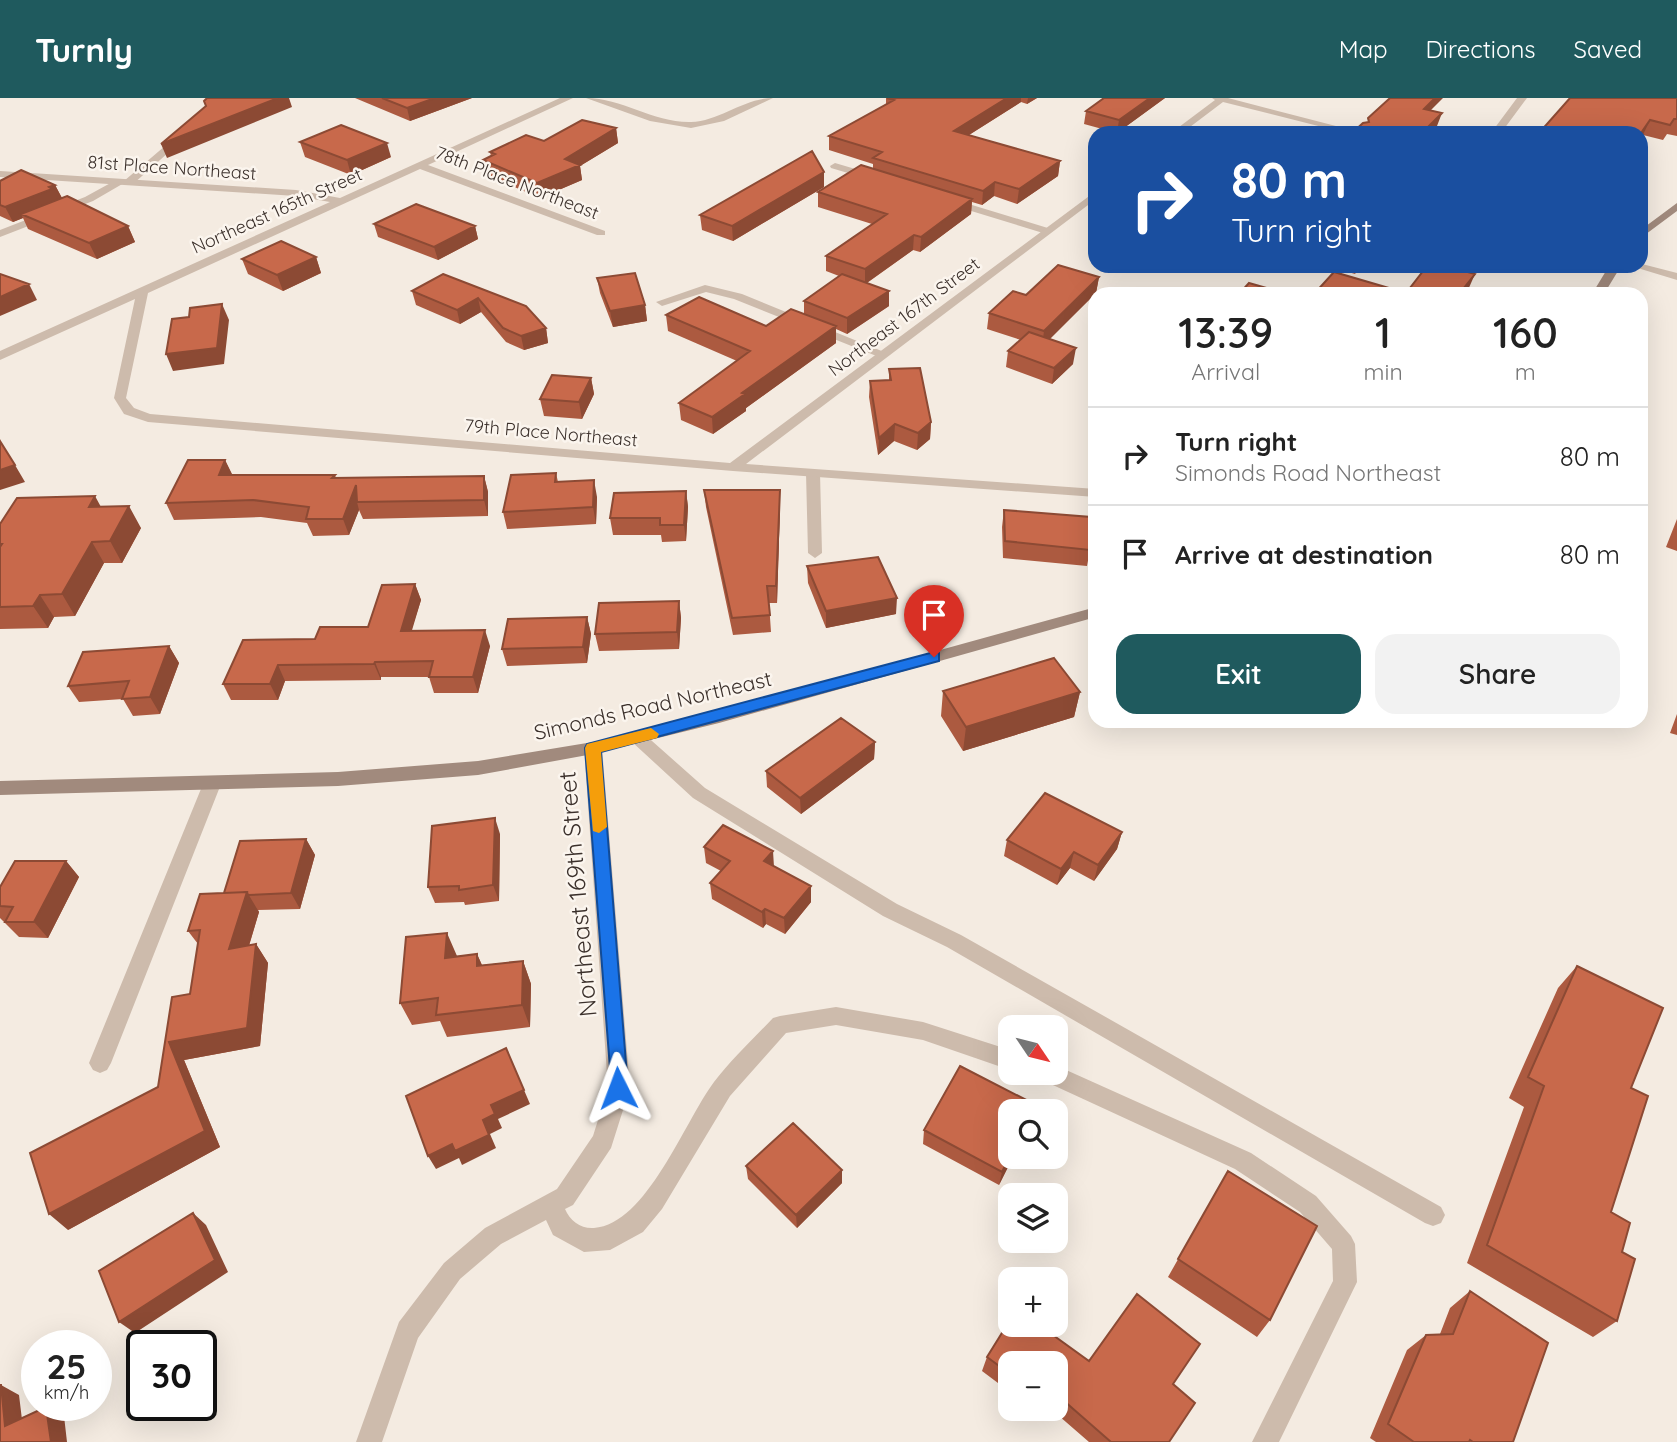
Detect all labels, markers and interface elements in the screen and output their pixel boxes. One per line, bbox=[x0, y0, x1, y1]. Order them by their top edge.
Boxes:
text: Turnly bbox=[35, 29, 133, 70]
text: Map bbox=[1339, 34, 1388, 64]
text: Directions bbox=[1426, 34, 1536, 64]
text: Saved bbox=[1574, 34, 1642, 64]
street label: 78th Place Northeast bbox=[432, 141, 602, 224]
text: 80 m bbox=[1231, 149, 1347, 210]
street label: 81st Place Northeast bbox=[87, 150, 257, 185]
icon: right bbox=[1116, 154, 1207, 245]
street label: Northeast 165th Street bbox=[188, 163, 366, 259]
text: Turn right bbox=[1231, 210, 1372, 250]
street label: Northeast 167th Street bbox=[823, 252, 984, 381]
text: 13:39 bbox=[1178, 306, 1273, 359]
text: 1 bbox=[1375, 306, 1391, 359]
text: 160 bbox=[1493, 306, 1558, 359]
text: Arrival bbox=[1191, 357, 1260, 386]
text: min bbox=[1364, 357, 1403, 386]
text: m bbox=[1515, 357, 1536, 386]
street label: 79th Place Northeast bbox=[464, 413, 639, 452]
text: Turn right bbox=[1175, 425, 1297, 458]
icon: right bbox=[1116, 437, 1154, 475]
text: 80 m bbox=[1560, 440, 1620, 473]
text: Simonds Road Northeast bbox=[1175, 458, 1441, 487]
icon: arrive bbox=[1116, 535, 1154, 573]
text: Arrive at destination bbox=[1175, 538, 1433, 571]
text: 80 m bbox=[1560, 538, 1620, 571]
pin bbox=[904, 585, 964, 657]
icon: arrive bbox=[915, 596, 953, 634]
button: Exit bbox=[1116, 634, 1361, 714]
button: Share bbox=[1375, 634, 1620, 714]
street label: Simonds Road Northeast bbox=[531, 665, 774, 745]
street label: Northeast 169th Street bbox=[551, 770, 603, 1018]
north arrow bbox=[998, 1015, 1068, 1085]
map controls bbox=[998, 1015, 1068, 1421]
position arrow bbox=[581, 1051, 655, 1125]
button: search bbox=[998, 1099, 1068, 1169]
button: layers bbox=[998, 1183, 1068, 1253]
button: + bbox=[998, 1267, 1068, 1337]
speed limit sign: 30 bbox=[126, 1330, 217, 1421]
text: 25 bbox=[46, 1344, 87, 1388]
button: − bbox=[998, 1351, 1068, 1421]
text: km/h bbox=[44, 1381, 89, 1404]

